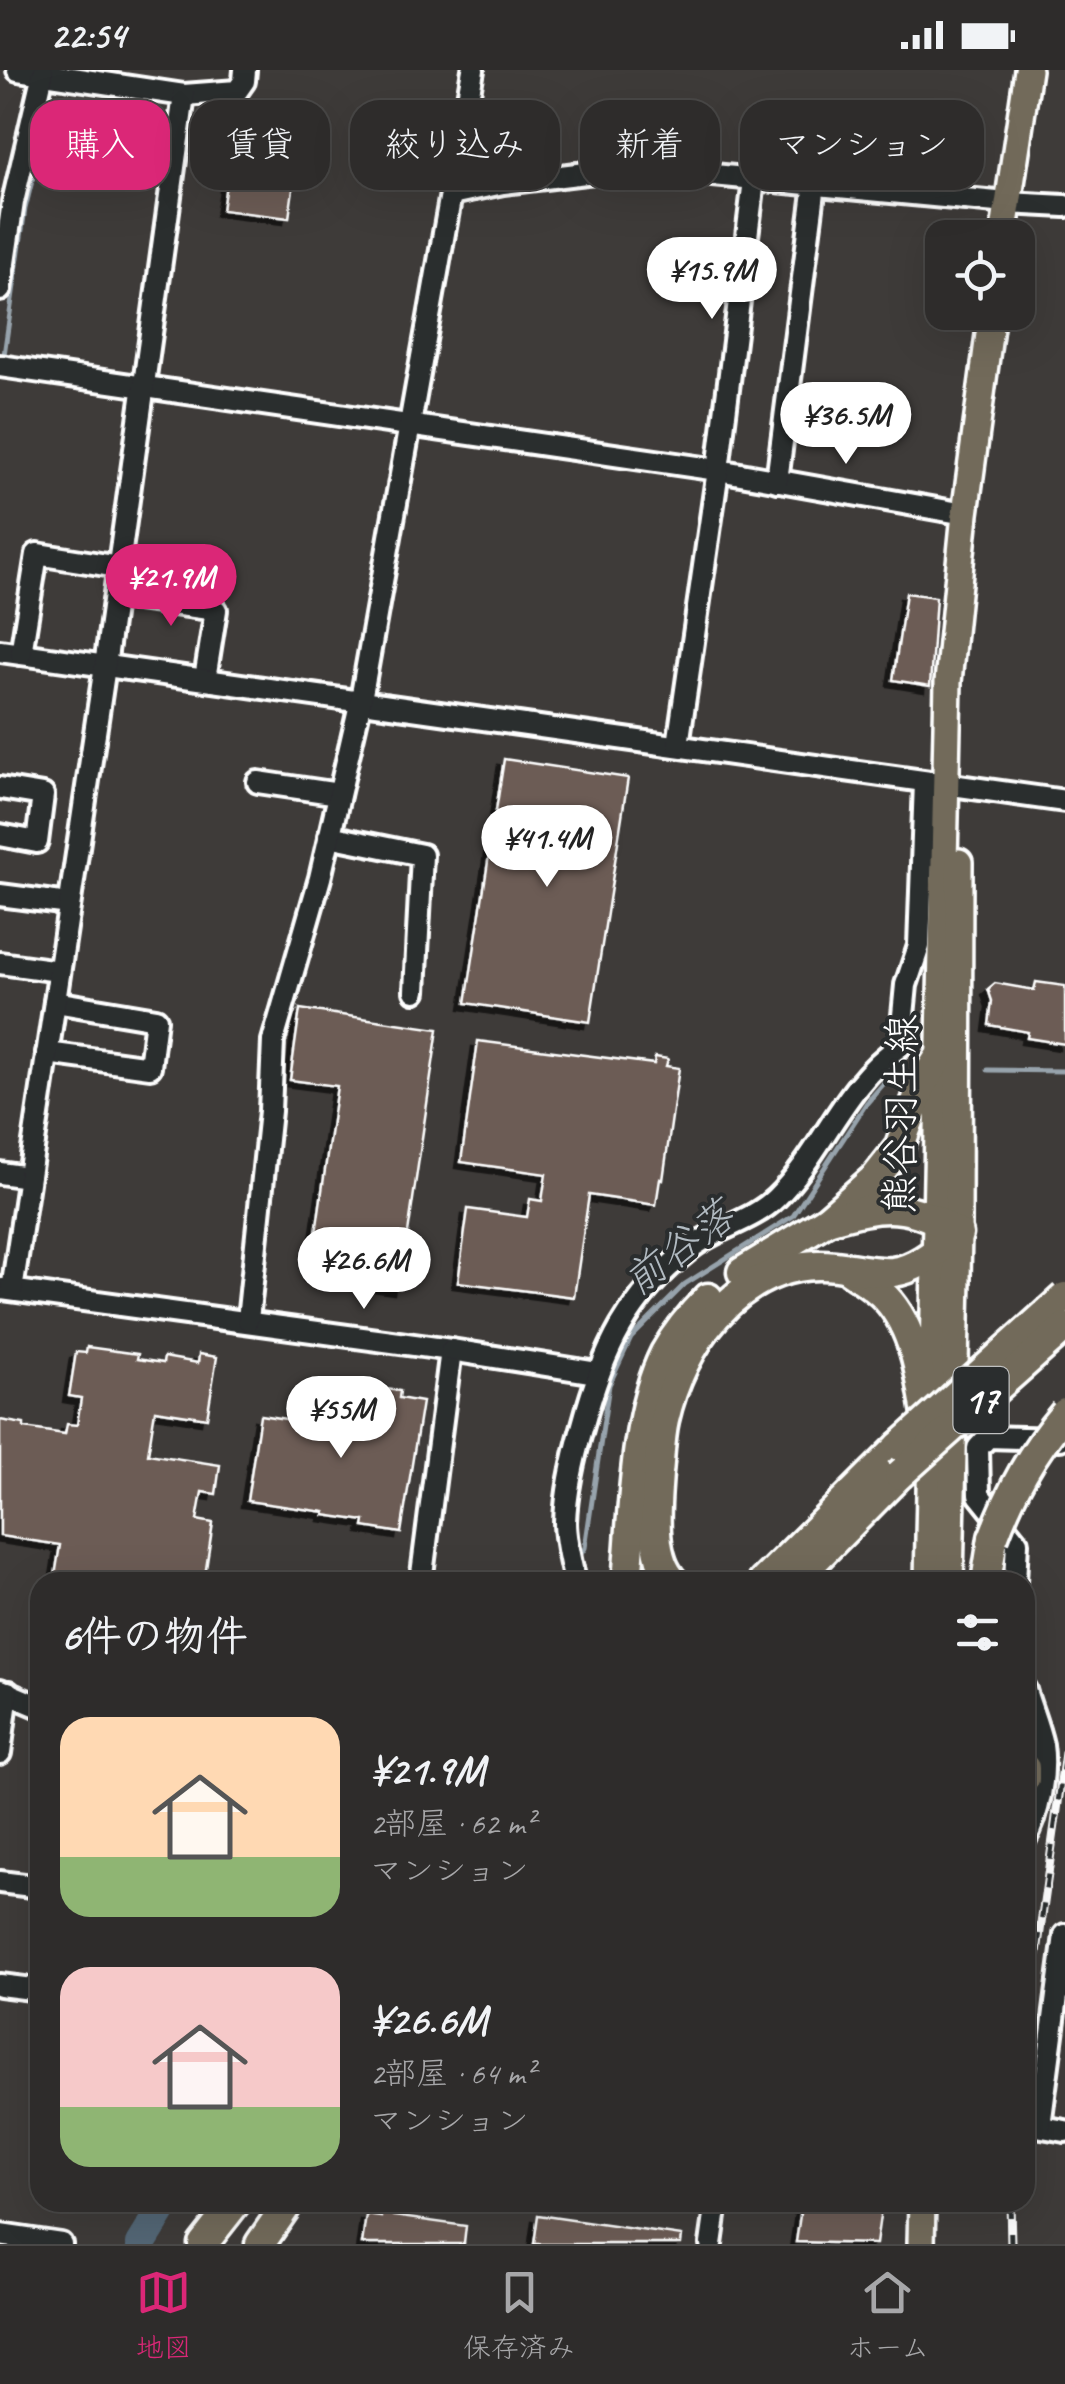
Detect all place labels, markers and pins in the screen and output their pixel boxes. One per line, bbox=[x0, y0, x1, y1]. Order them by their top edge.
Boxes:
pin: ¥15.9M bbox=[631, 237, 793, 322]
pin: ¥36.5M bbox=[765, 382, 927, 467]
pin: ¥21.9M bbox=[90, 544, 252, 629]
pin: ¥41.4M bbox=[466, 805, 628, 890]
pin: ¥26.6M bbox=[283, 1227, 445, 1312]
pin: ¥55M bbox=[282, 1376, 400, 1461]

